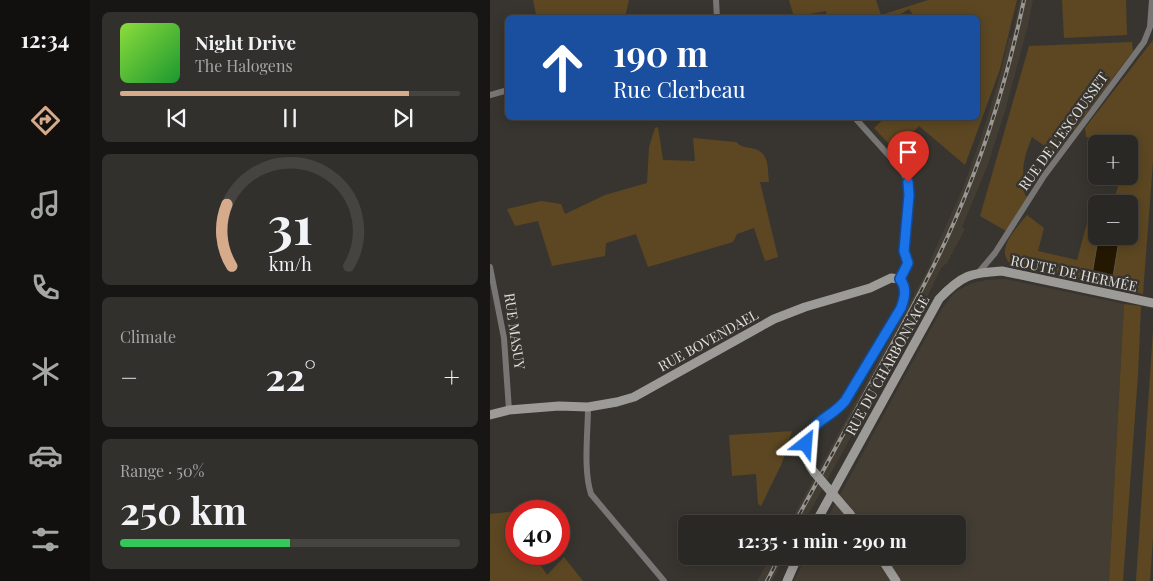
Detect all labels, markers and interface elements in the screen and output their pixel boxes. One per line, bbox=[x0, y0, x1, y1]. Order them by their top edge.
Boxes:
text: 12:34 bbox=[21, 24, 69, 54]
text: Night Drive bbox=[195, 29, 296, 55]
text: 190 m bbox=[613, 29, 708, 76]
icon: ahead bbox=[530, 35, 595, 100]
text: The Halogens bbox=[195, 55, 293, 76]
street label: RUE DE L'ESCOUSSET bbox=[1014, 68, 1112, 194]
text: Rue Clerbeau bbox=[613, 74, 746, 104]
icon: directions bbox=[28, 103, 63, 138]
icon: previous bbox=[163, 104, 191, 132]
icon: pause bbox=[276, 104, 304, 132]
icon: next bbox=[389, 104, 417, 132]
pin bbox=[887, 131, 929, 182]
map controls bbox=[1088, 135, 1138, 245]
button: + bbox=[1088, 135, 1138, 185]
icon: arrive bbox=[894, 138, 922, 166]
icon: music bbox=[28, 187, 63, 222]
text: 31 bbox=[267, 189, 313, 258]
button: − bbox=[1088, 195, 1138, 245]
street label: ROUTE DE HERMÉE bbox=[1009, 250, 1139, 296]
text: km/h bbox=[269, 252, 312, 275]
icon: phone bbox=[28, 270, 63, 305]
street label: RUE MASUY bbox=[500, 292, 530, 371]
street label: RUE DU CHARBONNAGE bbox=[841, 292, 933, 438]
street label: RUE BOVENDAEL bbox=[655, 305, 761, 375]
text: Climate bbox=[120, 326, 176, 347]
text: 22° bbox=[266, 350, 316, 401]
icon: climate bbox=[28, 354, 63, 389]
text: − bbox=[120, 358, 138, 395]
text: + bbox=[444, 358, 460, 395]
position arrow bbox=[779, 417, 831, 469]
icon: car bbox=[28, 438, 63, 473]
text: Range · 50% bbox=[120, 460, 204, 481]
text: 250 km bbox=[120, 484, 247, 535]
speed limit sign: 40 bbox=[505, 500, 570, 565]
icon: filters bbox=[28, 522, 63, 557]
text: 12:35 · 1 min · 290 m bbox=[737, 527, 907, 553]

